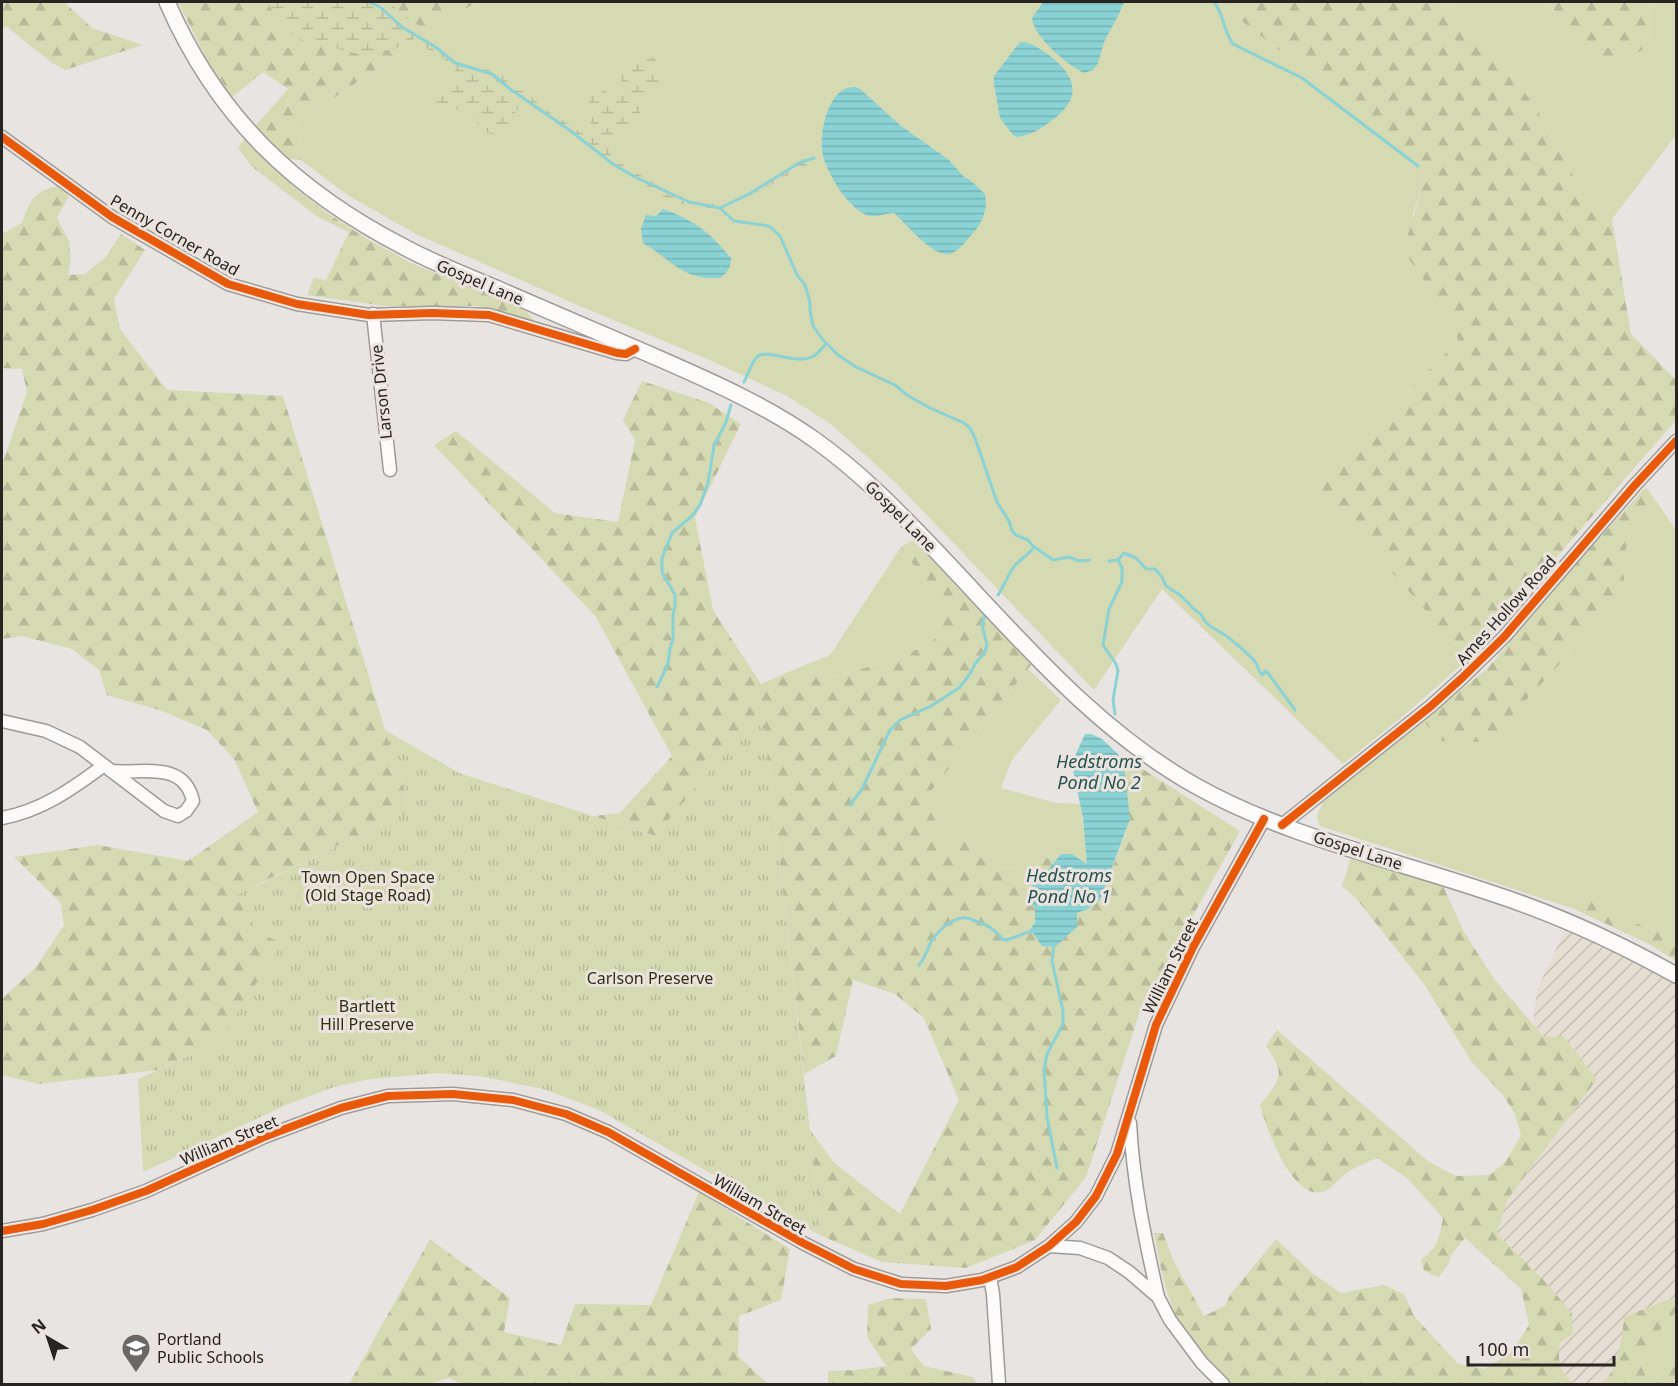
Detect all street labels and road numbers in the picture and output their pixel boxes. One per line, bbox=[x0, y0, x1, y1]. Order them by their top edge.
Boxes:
street label: Penny Corner Road bbox=[107, 189, 243, 281]
street label: Gospel Lane bbox=[433, 254, 527, 310]
street label: Larson Drive bbox=[365, 344, 397, 440]
street label: Gospel Lane bbox=[861, 476, 941, 556]
street label: Ames Hollow Road bbox=[1451, 550, 1561, 670]
street label: Gospel Lane bbox=[1311, 825, 1405, 875]
street label: William Street bbox=[1137, 914, 1203, 1018]
street label: William Street bbox=[177, 1109, 281, 1170]
street label: William Street bbox=[709, 1168, 811, 1240]

